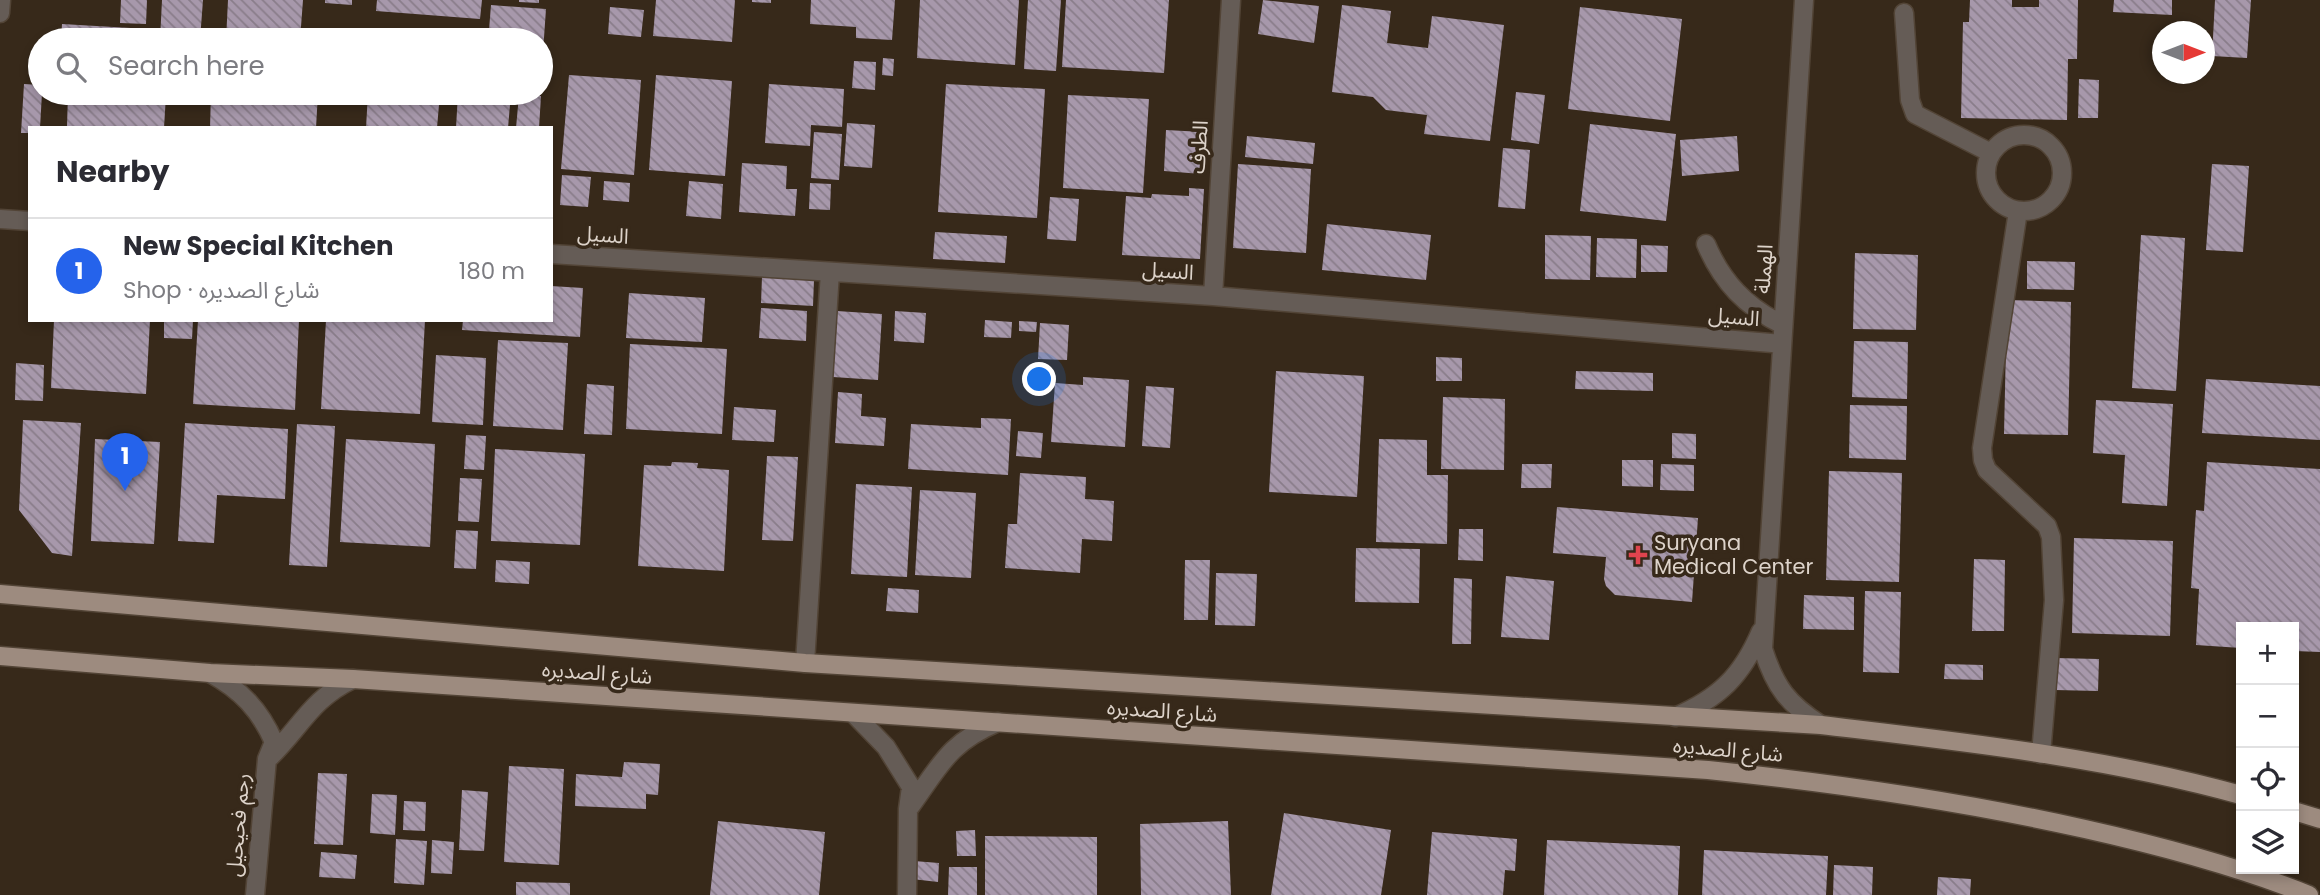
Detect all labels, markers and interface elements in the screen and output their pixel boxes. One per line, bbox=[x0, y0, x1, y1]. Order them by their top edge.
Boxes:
north arrow bbox=[2152, 21, 2215, 84]
search box bbox=[28, 28, 553, 105]
icon: search bbox=[52, 48, 90, 86]
text: Search here bbox=[108, 48, 265, 84]
street label: الطرف bbox=[1182, 119, 1215, 175]
text: Nearby bbox=[56, 150, 170, 193]
street label: السيل bbox=[576, 218, 630, 251]
text: New Special Kitchen bbox=[123, 228, 394, 264]
street label: الهملة bbox=[1747, 243, 1780, 295]
street label: السيل bbox=[1141, 254, 1195, 287]
text: 1 bbox=[75, 255, 83, 287]
text: 180 m bbox=[459, 255, 525, 287]
text: Shop · شارع الصديره bbox=[123, 274, 320, 306]
street label: السيل bbox=[1707, 300, 1761, 333]
your location bbox=[1022, 362, 1056, 396]
pin: 1 bbox=[102, 433, 148, 491]
place label: Suryana Medical Center bbox=[1654, 528, 1814, 581]
marker: Suryana Medical Center bbox=[1628, 545, 1648, 565]
map controls bbox=[2236, 622, 2299, 874]
button: + bbox=[2236, 622, 2299, 685]
street label: شارع الصديره bbox=[541, 654, 653, 692]
button: − bbox=[2236, 685, 2299, 748]
street label: شارع الصديره bbox=[1106, 692, 1218, 730]
street label: شارع الصديره bbox=[1672, 730, 1784, 770]
button: locate bbox=[2236, 748, 2299, 811]
street label: رجم فحيحيل bbox=[219, 772, 257, 878]
button: layers bbox=[2236, 811, 2299, 874]

